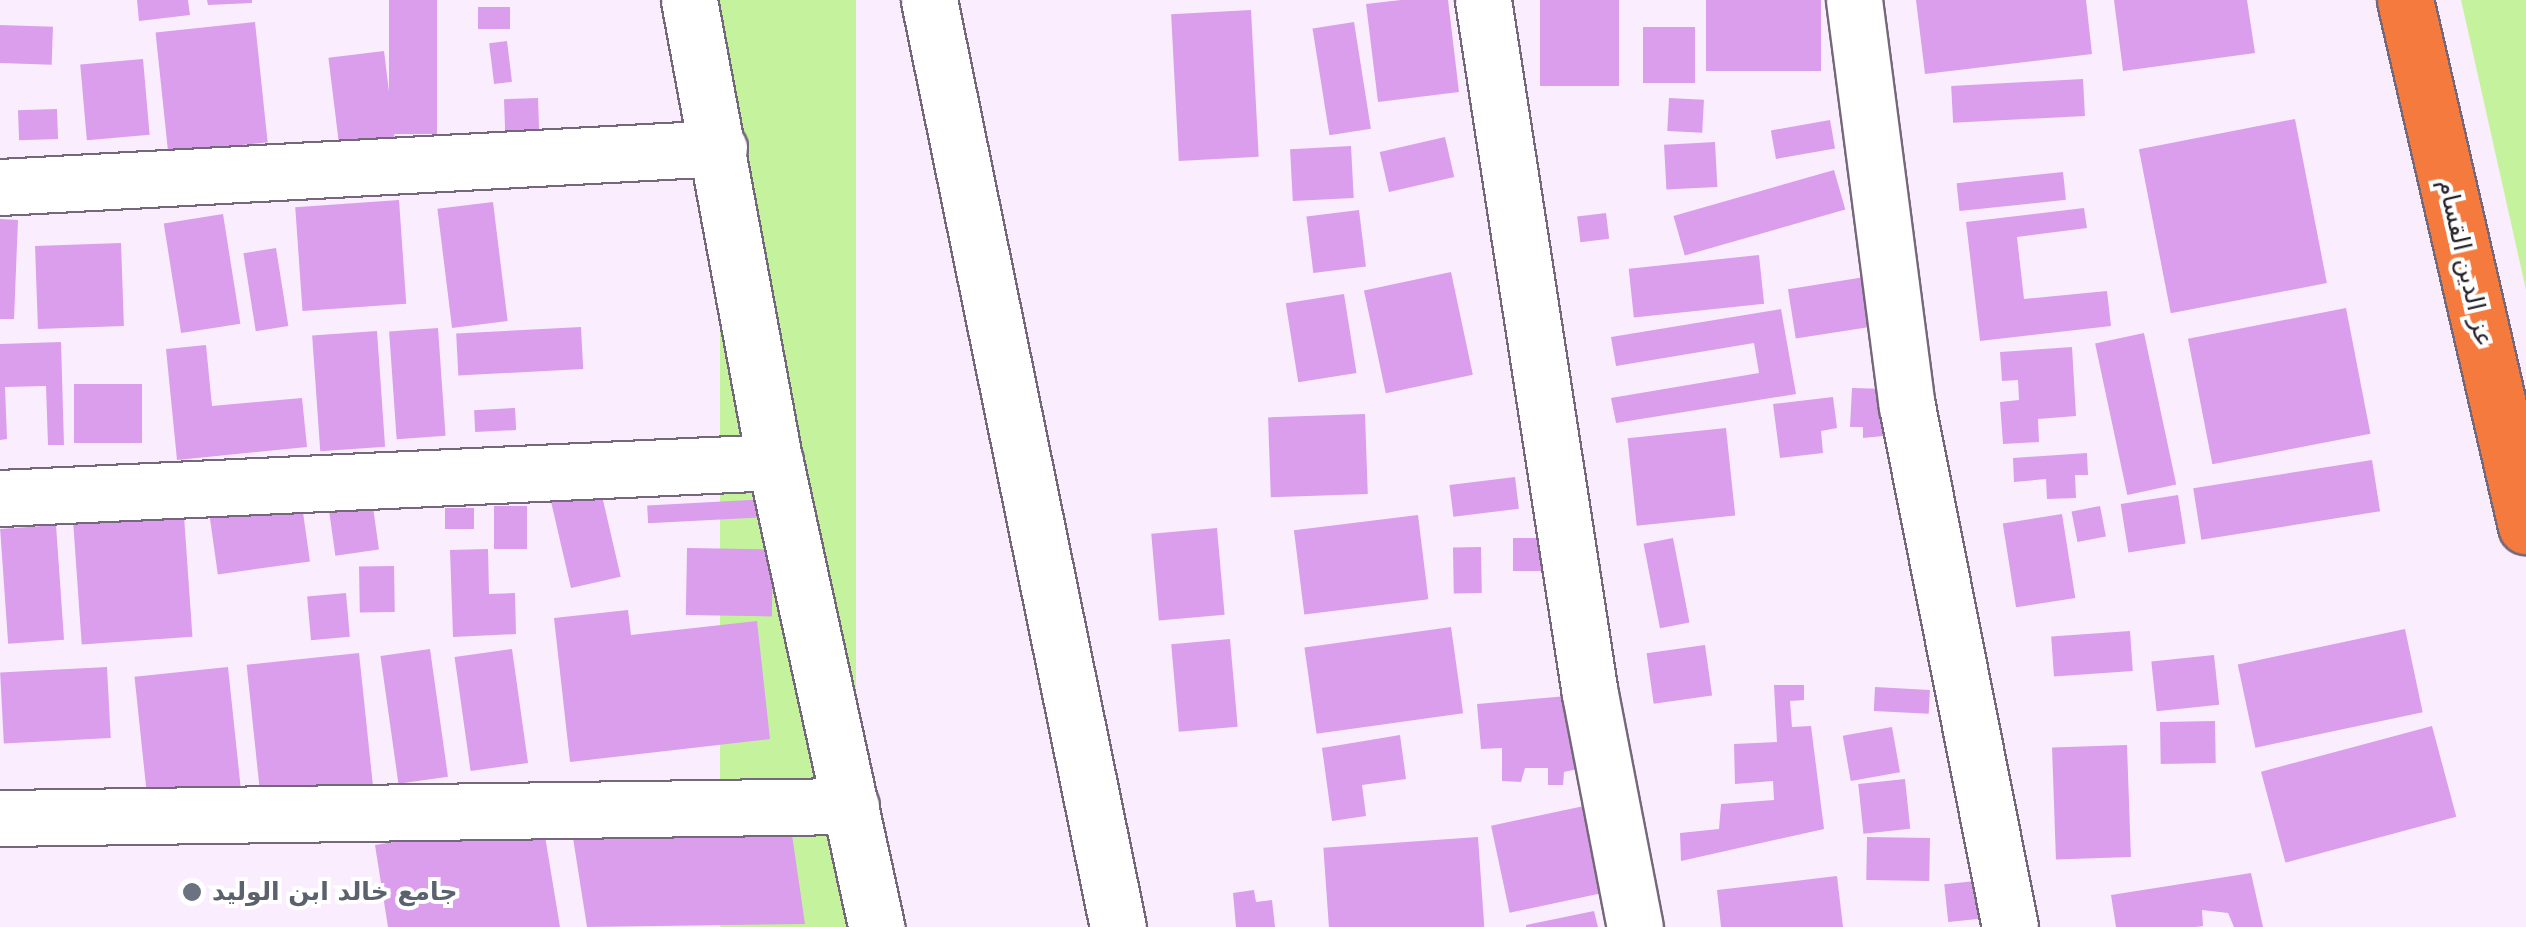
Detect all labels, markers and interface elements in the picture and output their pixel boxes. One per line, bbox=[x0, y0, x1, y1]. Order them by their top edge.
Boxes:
street label: عز الدين القسام bbox=[2431, 176, 2499, 350]
place label: جامع خالد ابن الوليد bbox=[212, 877, 457, 907]
marker: جامع خالد ابن الوليد bbox=[181, 881, 203, 903]

